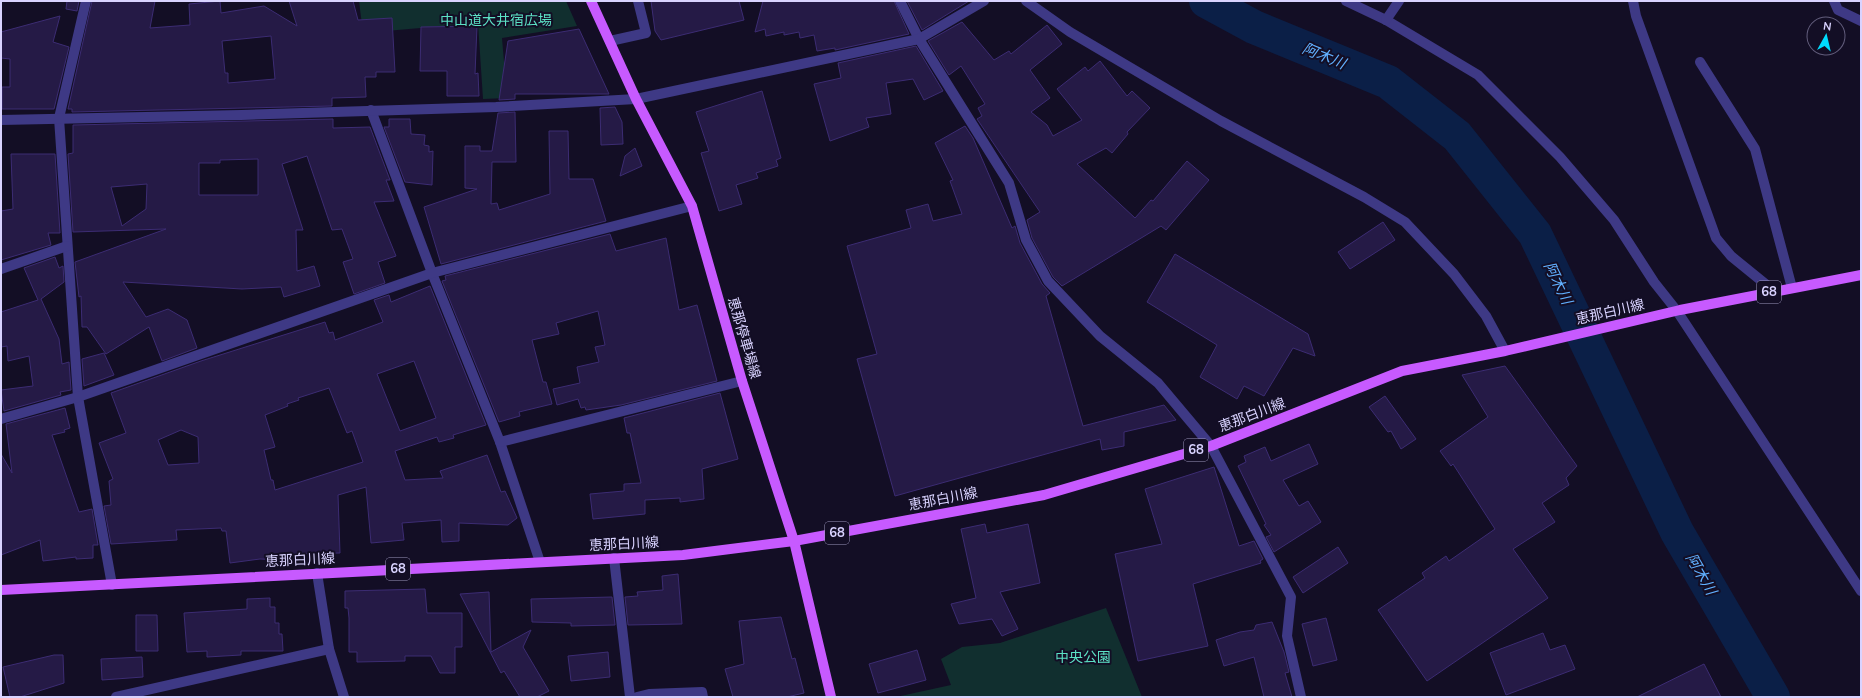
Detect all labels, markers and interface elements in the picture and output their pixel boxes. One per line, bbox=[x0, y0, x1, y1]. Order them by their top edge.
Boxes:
park label: 中山道大井宿広場 bbox=[440, 11, 552, 30]
north arrow bbox=[1806, 16, 1846, 56]
text: N bbox=[1822, 19, 1832, 35]
water label: 阿木川 bbox=[1299, 38, 1350, 74]
water label: 阿木川 bbox=[1539, 258, 1578, 309]
road number: 68 bbox=[1757, 281, 1781, 303]
street label: 恵那停車場線 bbox=[723, 295, 765, 381]
street label: 恵那白川線 bbox=[1574, 295, 1646, 329]
street label: 恵那白川線 bbox=[1216, 394, 1288, 436]
road number: 68 bbox=[1184, 439, 1208, 461]
street label: 恵那白川線 bbox=[907, 483, 979, 515]
road number: 68 bbox=[825, 522, 849, 544]
street label: 恵那白川線 bbox=[589, 533, 659, 555]
street label: 恵那白川線 bbox=[265, 549, 335, 571]
water label: 阿木川 bbox=[1681, 550, 1722, 600]
road number: 68 bbox=[386, 558, 410, 580]
park label: 中央公園 bbox=[1055, 648, 1111, 667]

